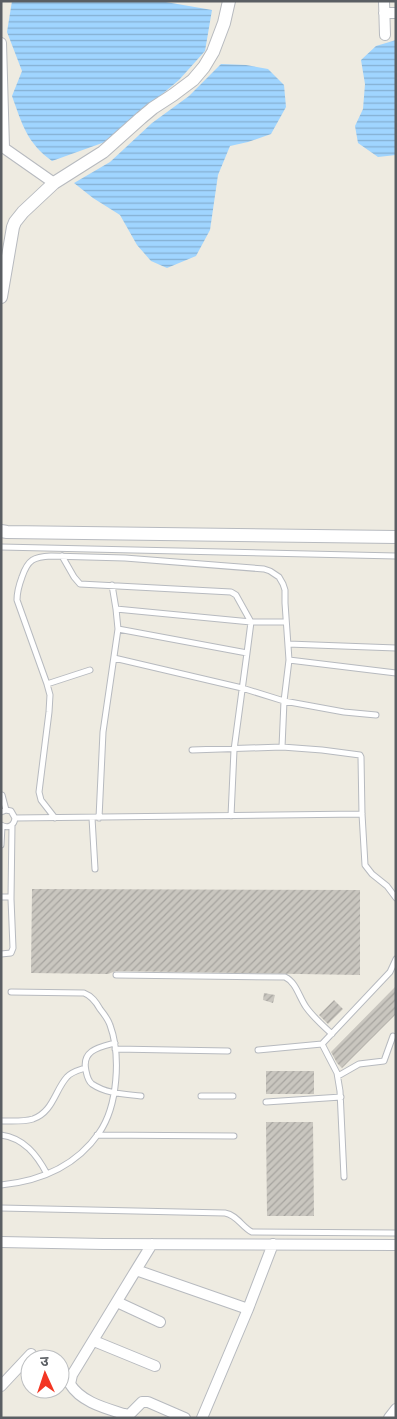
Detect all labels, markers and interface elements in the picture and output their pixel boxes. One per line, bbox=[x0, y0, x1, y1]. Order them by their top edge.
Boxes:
north arrow bbox=[20, 1349, 70, 1399]
text: उ bbox=[40, 1353, 50, 1370]

